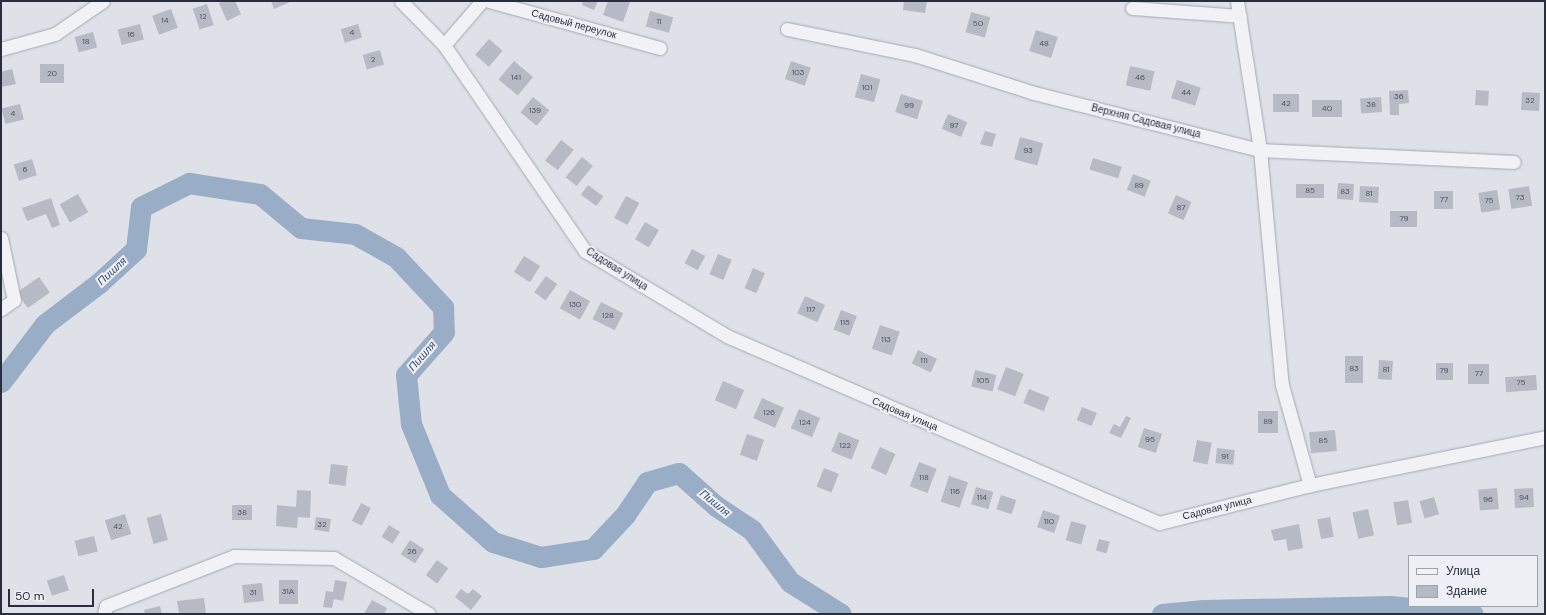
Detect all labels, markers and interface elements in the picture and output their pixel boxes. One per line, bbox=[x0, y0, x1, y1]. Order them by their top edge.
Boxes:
street label: Садовый переулок bbox=[530, 7, 618, 41]
house number: 12 bbox=[199, 12, 207, 22]
house number: 14 bbox=[161, 16, 169, 26]
house number: 11 bbox=[657, 17, 661, 27]
house number: 50 bbox=[973, 19, 983, 29]
house number: 4 bbox=[350, 28, 354, 38]
house number: 16 bbox=[127, 30, 135, 40]
house number: 18 bbox=[82, 37, 90, 47]
house number: 48 bbox=[1039, 39, 1049, 49]
house number: 2 bbox=[371, 55, 375, 65]
house number: 103 bbox=[792, 68, 804, 78]
house number: 20 bbox=[47, 69, 57, 79]
house number: 141 bbox=[511, 73, 521, 83]
house number: 46 bbox=[1135, 73, 1145, 83]
house number: 101 bbox=[862, 83, 872, 93]
house number: 44 bbox=[1181, 88, 1191, 98]
house number: 36 bbox=[1394, 92, 1404, 102]
house number: 32 bbox=[1525, 96, 1535, 106]
house number: 42 bbox=[1281, 99, 1291, 109]
house number: 38 bbox=[1366, 100, 1376, 110]
house number: 99 bbox=[904, 101, 914, 111]
street label: Верхняя Садовая улица bbox=[1090, 102, 1202, 140]
house number: 40 bbox=[1322, 104, 1332, 114]
house number: 139 bbox=[529, 106, 541, 116]
house number: 4 bbox=[11, 109, 15, 119]
house number: 97 bbox=[949, 121, 959, 131]
house number: 93 bbox=[1023, 146, 1033, 156]
house number: 6 bbox=[22, 165, 28, 175]
house number: 89 bbox=[1134, 181, 1144, 191]
house number: 85 bbox=[1305, 186, 1315, 196]
house number: 83 bbox=[1340, 187, 1350, 197]
house number: 81 bbox=[1365, 189, 1373, 199]
house number: 73 bbox=[1516, 193, 1524, 203]
house number: 77 bbox=[1440, 195, 1448, 205]
house number: 75 bbox=[1485, 196, 1493, 206]
house number: 87 bbox=[1177, 203, 1185, 213]
house number: 79 bbox=[1399, 214, 1409, 224]
street label: Садовая улица bbox=[584, 245, 650, 293]
water label: Пишля bbox=[95, 254, 129, 288]
house number: 130 bbox=[569, 300, 581, 310]
house number: 117 bbox=[806, 305, 816, 315]
house number: 128 bbox=[602, 311, 614, 321]
house number: 115 bbox=[840, 318, 850, 328]
house number: 113 bbox=[881, 335, 891, 345]
water label: Пишля bbox=[405, 338, 439, 374]
house number: 111 bbox=[920, 356, 928, 366]
house number: 83 bbox=[1349, 364, 1359, 374]
house number: 81 bbox=[1382, 365, 1390, 375]
house number: 79 bbox=[1439, 366, 1449, 376]
house number: 77 bbox=[1475, 369, 1483, 379]
house number: 105 bbox=[977, 376, 989, 386]
house number: 75 bbox=[1517, 378, 1525, 388]
street label: Садовая улица bbox=[870, 395, 940, 433]
house number: 126 bbox=[763, 408, 775, 418]
house number: 89 bbox=[1263, 417, 1273, 427]
house number: 124 bbox=[799, 418, 811, 428]
house number: 95 bbox=[1145, 435, 1155, 445]
house number: 85 bbox=[1318, 436, 1328, 446]
house number: 122 bbox=[839, 441, 851, 451]
house number: 91 bbox=[1221, 452, 1229, 462]
house number: 118 bbox=[919, 473, 929, 483]
water label: Пишля bbox=[697, 487, 733, 519]
house number: 116 bbox=[950, 487, 960, 497]
house number: 114 bbox=[977, 493, 987, 503]
house number: 94 bbox=[1519, 493, 1529, 503]
street label: Садовая улица bbox=[1181, 494, 1253, 522]
house number: 96 bbox=[1483, 495, 1493, 505]
house number: 38 bbox=[237, 508, 247, 518]
house number: 110 bbox=[1044, 517, 1054, 527]
house number: 32 bbox=[317, 520, 327, 530]
house number: 42 bbox=[113, 522, 123, 532]
house number: 26 bbox=[407, 547, 417, 557]
legend bbox=[1408, 555, 1538, 607]
text: Улица bbox=[1446, 563, 1480, 579]
scale bar bbox=[10, 581, 96, 607]
text: Здание bbox=[1446, 583, 1487, 599]
house number: 31А bbox=[282, 587, 294, 597]
text: 50 m bbox=[15, 588, 44, 604]
house number: 31 bbox=[249, 588, 257, 598]

